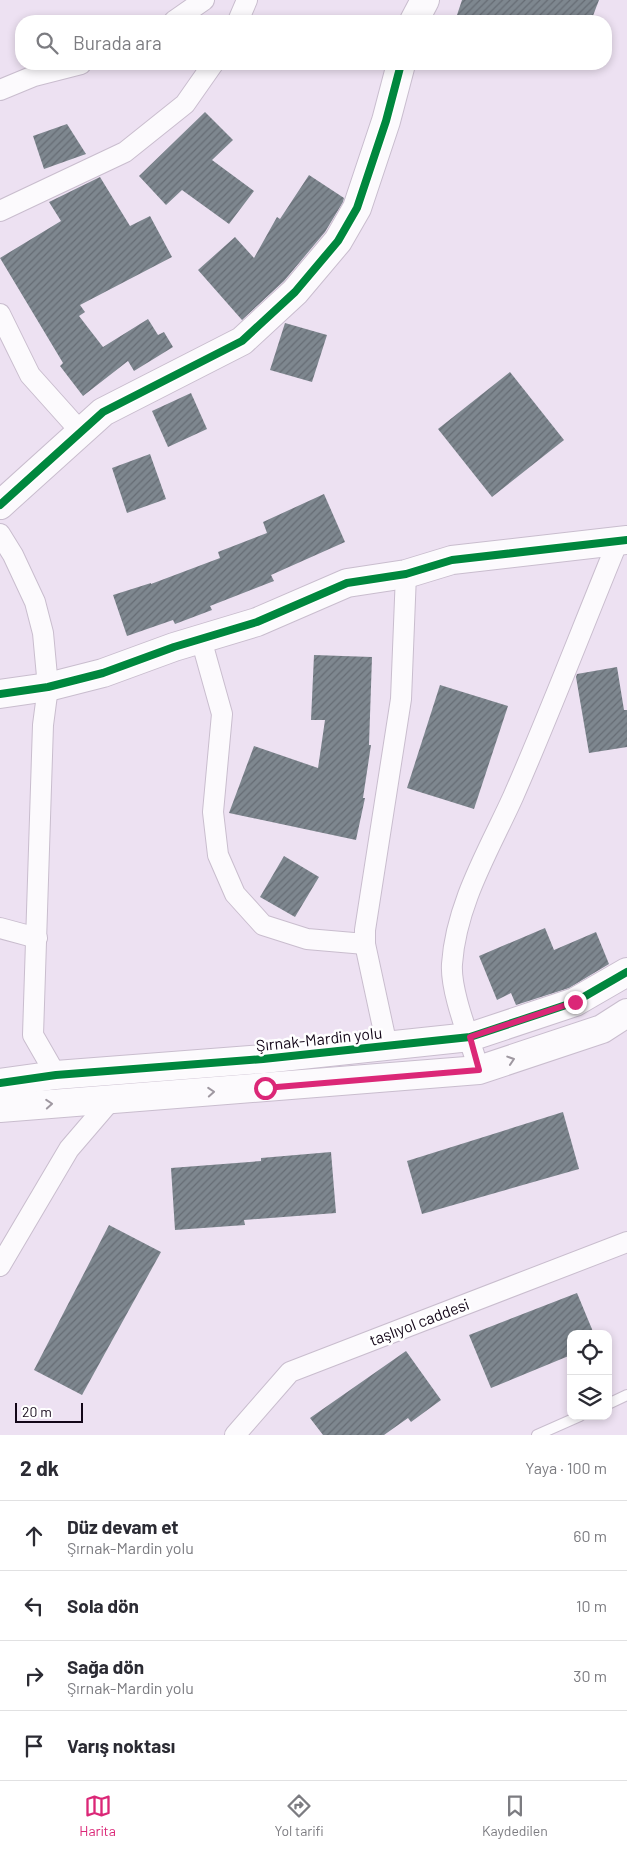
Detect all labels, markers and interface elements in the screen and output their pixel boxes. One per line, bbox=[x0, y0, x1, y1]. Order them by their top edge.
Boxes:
search box bbox=[15, 15, 612, 70]
icon: search bbox=[33, 29, 61, 57]
text: Burada ara bbox=[73, 31, 162, 54]
route end bbox=[564, 991, 587, 1014]
street label: Şırnak-Mardin yolu bbox=[255, 1022, 383, 1055]
one-way arrow bbox=[506, 1055, 514, 1065]
route start bbox=[254, 1077, 277, 1100]
one-way arrow bbox=[207, 1087, 215, 1098]
one-way arrow bbox=[45, 1099, 53, 1110]
street label: taşlıyol caddesi bbox=[366, 1294, 471, 1349]
map controls bbox=[567, 1330, 612, 1420]
button: locate bbox=[567, 1330, 612, 1375]
button: layers bbox=[567, 1375, 612, 1420]
scale bar bbox=[15, 1400, 82, 1423]
text: 20 m bbox=[22, 1403, 52, 1420]
text: 2 dk bbox=[20, 1455, 59, 1480]
text: Yaya · 100 m bbox=[525, 1458, 607, 1477]
text: Düz devam et bbox=[67, 1515, 179, 1538]
icon: ahead bbox=[20, 1522, 48, 1550]
text: 60 m bbox=[573, 1526, 607, 1545]
text: Şırnak-Mardin yolu bbox=[67, 1538, 194, 1557]
icon: left bbox=[20, 1592, 48, 1620]
text: Sola dön bbox=[67, 1594, 139, 1617]
text: 10 m bbox=[576, 1596, 607, 1615]
text: Sağa dön bbox=[67, 1655, 144, 1678]
icon: right bbox=[20, 1662, 48, 1690]
text: 30 m bbox=[573, 1666, 607, 1685]
text: Şırnak-Mardin yolu bbox=[67, 1678, 194, 1697]
icon: arrive bbox=[20, 1732, 48, 1760]
text: Varış noktası bbox=[67, 1734, 175, 1757]
tab: Harita bbox=[79, 1792, 116, 1839]
tab: Yol tarifi bbox=[274, 1792, 323, 1839]
tab: Kaydedilen bbox=[482, 1792, 548, 1839]

